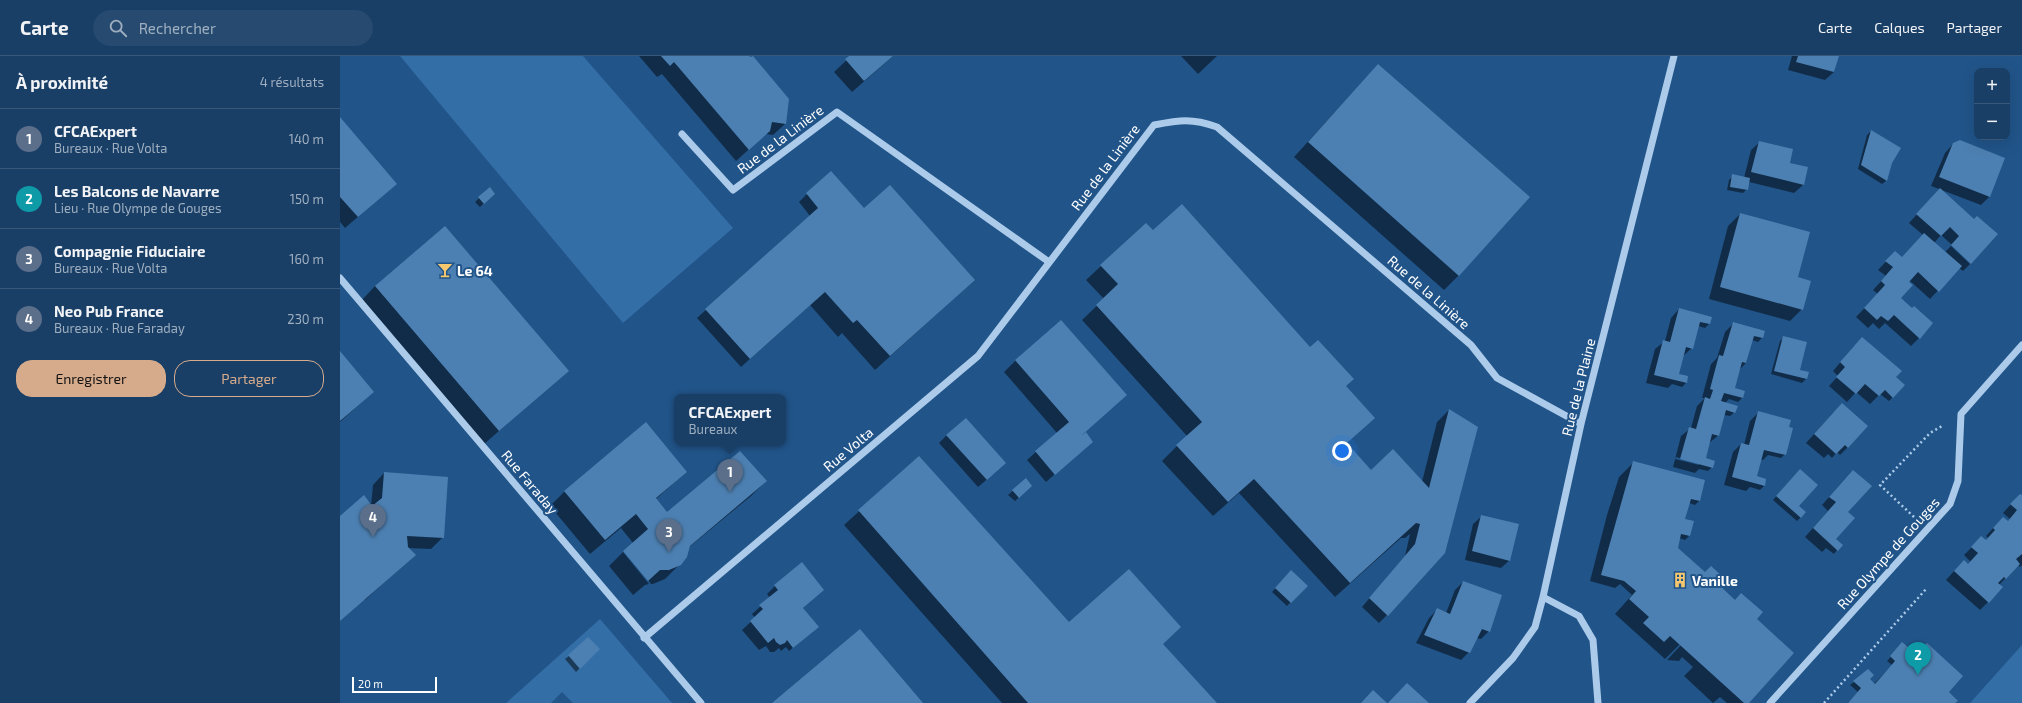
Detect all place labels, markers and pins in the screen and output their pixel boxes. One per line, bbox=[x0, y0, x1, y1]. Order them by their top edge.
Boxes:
bar icon: Le 64 bbox=[436, 261, 454, 279]
place label: Le 64 bbox=[457, 262, 493, 279]
pin: 1 bbox=[717, 459, 743, 492]
pin: 4 bbox=[360, 504, 386, 537]
pin: 3 bbox=[656, 519, 682, 552]
building icon: Vanille bbox=[1671, 571, 1689, 589]
place label: Vanille bbox=[1692, 572, 1738, 589]
pin: 2 bbox=[1905, 642, 1931, 675]

